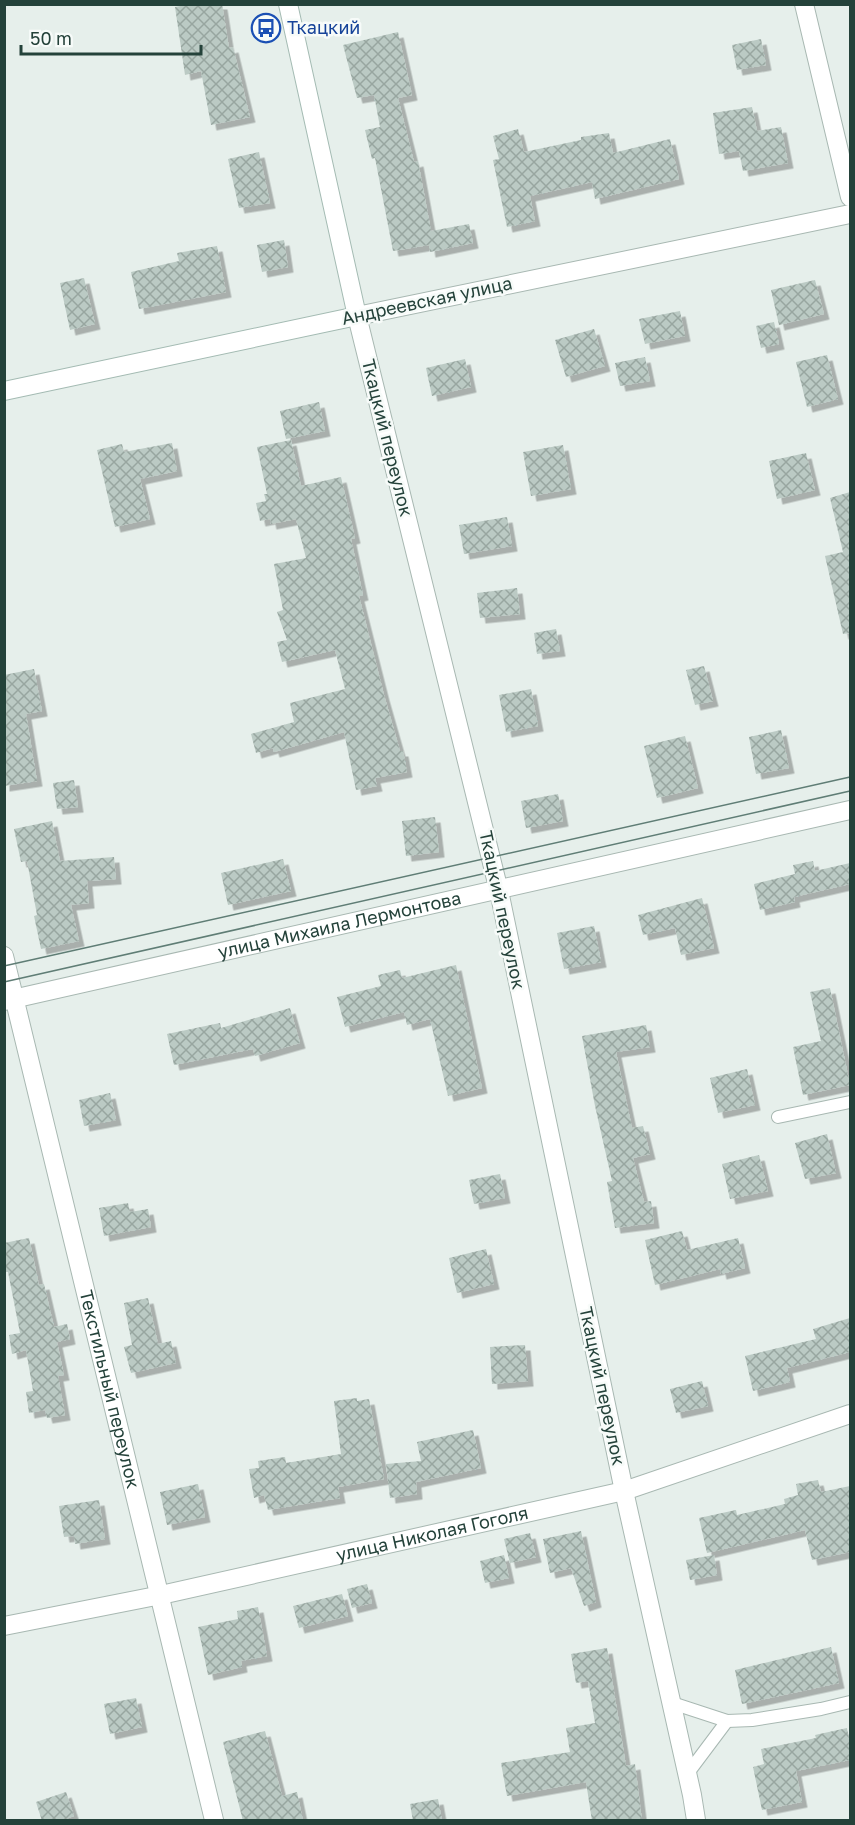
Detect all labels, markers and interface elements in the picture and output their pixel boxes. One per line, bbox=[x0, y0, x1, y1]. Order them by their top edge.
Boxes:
bus stop icon: Ткацкий bbox=[250, 12, 282, 44]
place label: Ткацкий bbox=[287, 16, 360, 38]
scale bar bbox=[21, 18, 201, 56]
text: 50 m bbox=[30, 27, 72, 49]
street label: Андреевская улица bbox=[340, 271, 514, 329]
street label: Ткацкий переулок bbox=[358, 357, 418, 519]
street label: Ткацкий переулок bbox=[475, 828, 531, 991]
street label: улица Михаила Лермонтова bbox=[216, 886, 463, 962]
street label: Текстильный переулок bbox=[76, 1288, 145, 1490]
street label: Ткацкий переулок bbox=[575, 1304, 631, 1467]
street label: улица Николая Гоголя bbox=[334, 1501, 530, 1565]

